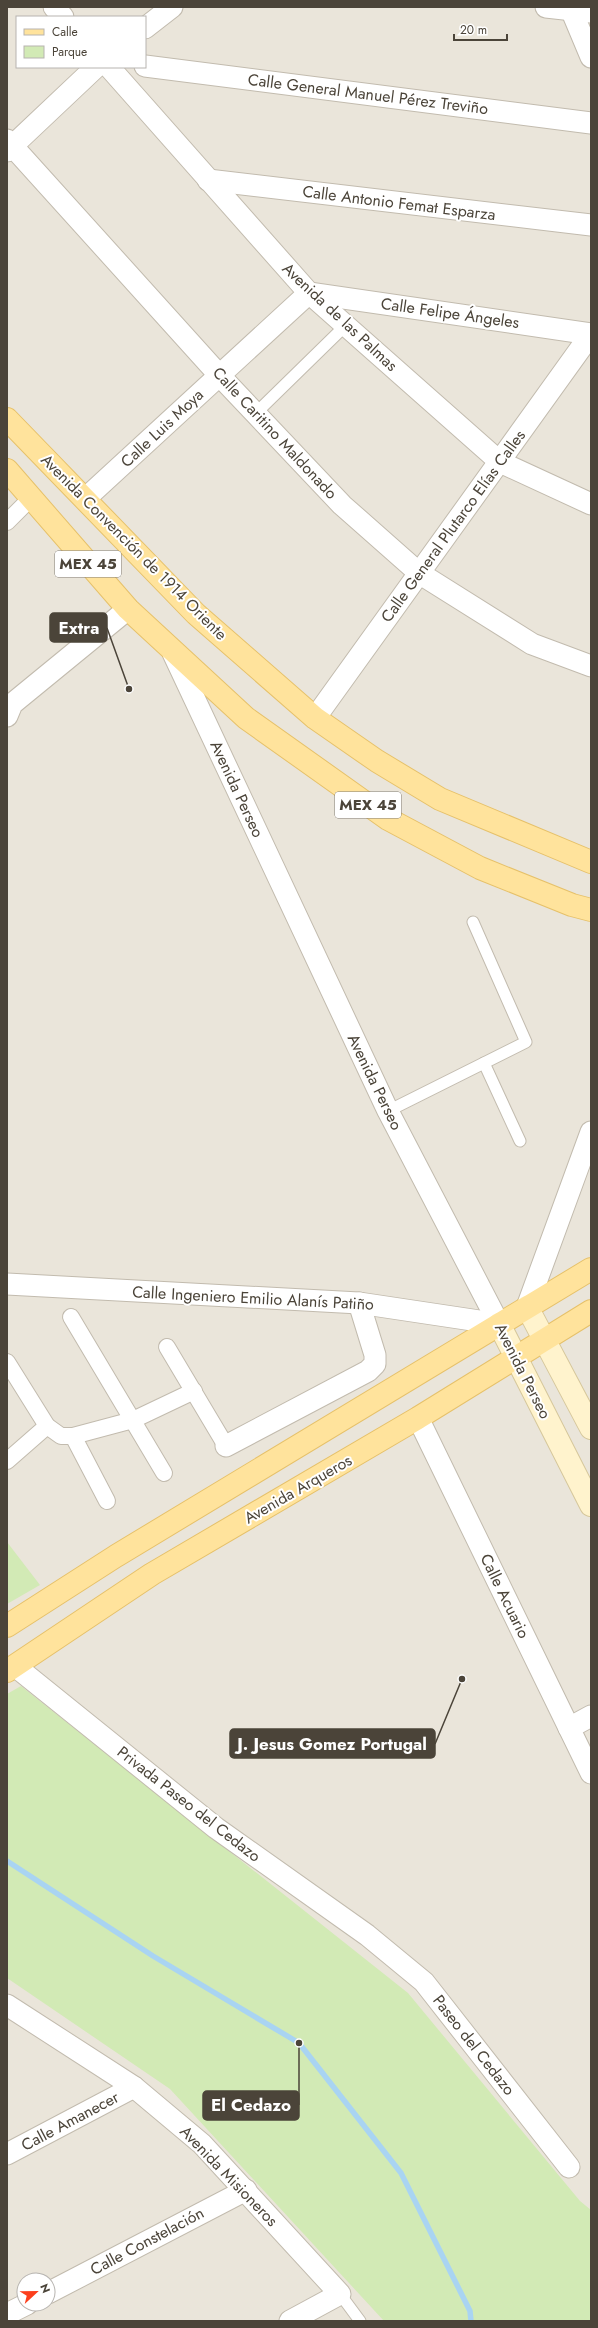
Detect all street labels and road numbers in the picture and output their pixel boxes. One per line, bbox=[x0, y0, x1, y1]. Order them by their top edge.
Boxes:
street label: Calle General Manuel Pérez Treviño bbox=[247, 68, 490, 120]
street label: Calle Antonio Femat Esparza bbox=[301, 180, 497, 226]
street label: Avenida de las Palmas bbox=[277, 257, 403, 377]
street label: Calle Felipe Ángeles bbox=[379, 292, 521, 334]
street label: Calle Caritino Maldonado bbox=[207, 362, 343, 504]
street label: Calle Luis Moya bbox=[115, 383, 209, 473]
street label: Calle General Plutarco Elías Calles bbox=[375, 425, 531, 627]
street label: Avenida Convención de 1914 Oriente bbox=[36, 449, 232, 645]
road number: MEX 45 bbox=[55, 551, 121, 577]
street label: Avenida Perseo bbox=[205, 737, 270, 841]
road number: MEX 45 bbox=[335, 792, 401, 818]
street label: Avenida Perseo bbox=[342, 1030, 408, 1134]
street label: Calle Ingeniero Emilio Alanís Patiño bbox=[132, 1280, 375, 1316]
street label: Avenida Perseo bbox=[489, 1319, 557, 1423]
street label: Avenida Arqueros bbox=[240, 1449, 356, 1529]
street label: Calle Acuario bbox=[475, 1550, 536, 1643]
street label: Privada Paseo del Cedazo bbox=[112, 1741, 266, 1868]
street label: Paseo del Cedazo bbox=[427, 1990, 521, 2100]
street label: Calle Amanecer bbox=[17, 2085, 123, 2156]
street label: Avenida Misioneros bbox=[175, 2120, 283, 2232]
street label: Calle Constelación bbox=[86, 2201, 208, 2281]

